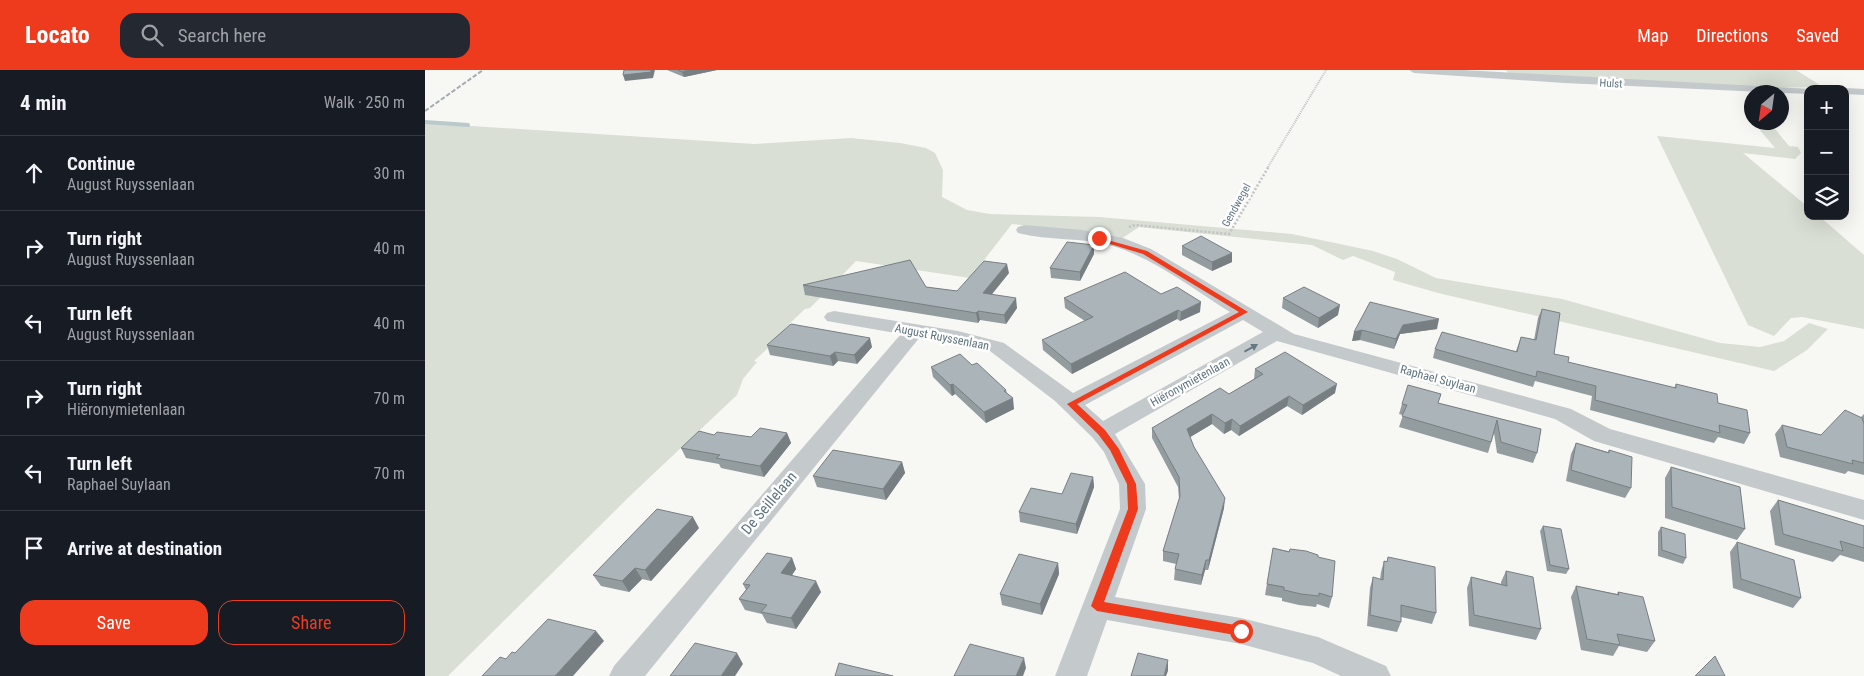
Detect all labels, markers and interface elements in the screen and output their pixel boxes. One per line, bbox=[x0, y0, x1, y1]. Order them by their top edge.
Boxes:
search box bbox=[120, 13, 470, 58]
text: Locato bbox=[25, 21, 90, 49]
icon: search bbox=[138, 21, 166, 49]
text: Search here bbox=[178, 24, 266, 47]
text: Map bbox=[1637, 25, 1668, 46]
text: Directions bbox=[1696, 25, 1768, 46]
text: Saved bbox=[1796, 25, 1839, 46]
street label: Hulst bbox=[1599, 76, 1623, 91]
north arrow bbox=[1744, 85, 1789, 130]
map controls bbox=[1804, 85, 1849, 220]
button: + bbox=[1804, 85, 1849, 130]
text: 4 min bbox=[20, 91, 67, 115]
text: Walk · 250 m bbox=[324, 93, 405, 112]
button: − bbox=[1804, 130, 1849, 175]
text: Continue bbox=[67, 152, 135, 175]
icon: ahead bbox=[20, 159, 48, 187]
text: 30 m bbox=[373, 164, 405, 183]
text: August Ruyssenlaan bbox=[67, 175, 195, 194]
button: layers bbox=[1804, 175, 1849, 220]
street label: Gendwegel bbox=[1219, 181, 1254, 229]
text: Turn right bbox=[67, 227, 142, 250]
route end bbox=[1088, 227, 1111, 250]
icon: right bbox=[20, 234, 48, 262]
text: 40 m bbox=[373, 239, 405, 258]
text: August Ruyssenlaan bbox=[67, 250, 195, 269]
text: Turn left bbox=[67, 302, 132, 325]
icon: left bbox=[20, 309, 48, 337]
text: 40 m bbox=[373, 314, 405, 333]
street label: August Ruyssenlaan bbox=[894, 321, 991, 353]
text: August Ruyssenlaan bbox=[67, 325, 195, 344]
one-way arrow bbox=[1243, 344, 1258, 352]
street label: Hiëronymietenlaan bbox=[1148, 354, 1232, 410]
street label: Raphael Suylaan bbox=[1399, 362, 1478, 396]
text: Turn right bbox=[67, 377, 142, 400]
icon: right bbox=[20, 384, 48, 412]
text: 70 m bbox=[373, 389, 405, 408]
text: Hiëronymietenlaan bbox=[67, 400, 185, 419]
text: Turn left bbox=[67, 452, 132, 475]
icon: left bbox=[20, 459, 48, 487]
text: 70 m bbox=[373, 464, 405, 483]
street label: De Seillelaan bbox=[738, 468, 800, 538]
text: Raphael Suylaan bbox=[67, 475, 171, 494]
icon: arrive bbox=[20, 534, 48, 562]
text: Arrive at destination bbox=[67, 537, 222, 560]
button: Save bbox=[20, 600, 208, 645]
button: Share bbox=[218, 600, 405, 645]
route start bbox=[1230, 620, 1253, 643]

